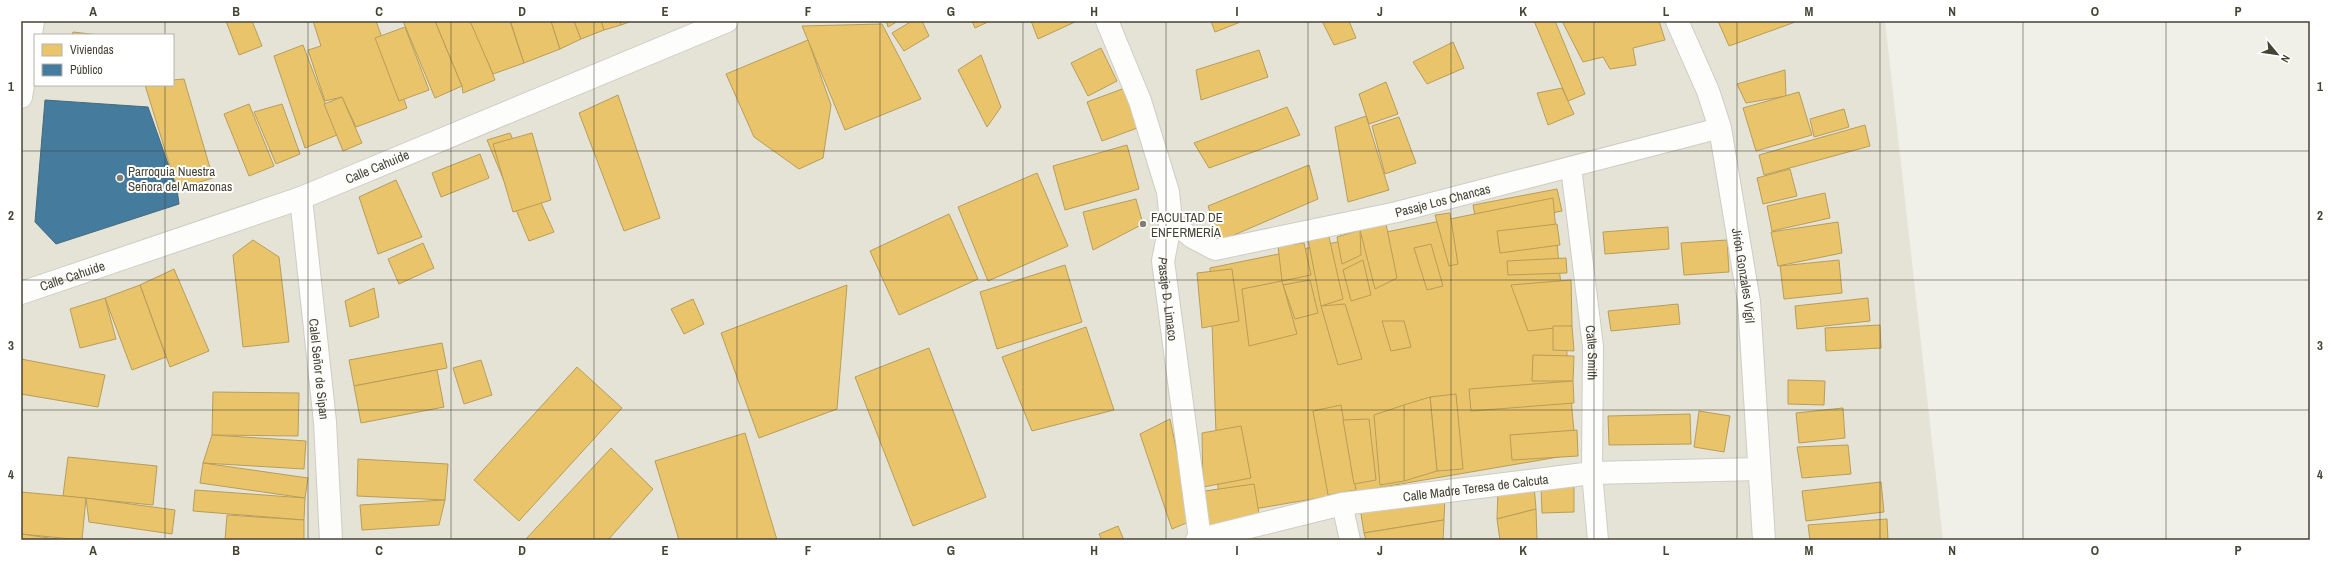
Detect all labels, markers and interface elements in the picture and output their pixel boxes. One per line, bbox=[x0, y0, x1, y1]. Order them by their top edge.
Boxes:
text: A bbox=[89, 3, 97, 20]
text: B bbox=[232, 3, 240, 20]
text: C bbox=[375, 3, 383, 20]
text: D bbox=[518, 3, 526, 20]
text: E bbox=[661, 3, 669, 20]
text: F bbox=[805, 3, 812, 20]
text: G bbox=[947, 3, 955, 20]
text: H bbox=[1090, 3, 1098, 20]
text: I bbox=[1236, 3, 1239, 20]
text: J bbox=[1377, 3, 1383, 20]
text: K bbox=[1519, 3, 1527, 20]
text: L bbox=[1663, 3, 1670, 20]
text: M bbox=[1805, 3, 1814, 20]
text: N bbox=[1948, 3, 1956, 20]
text: O bbox=[2091, 3, 2099, 20]
text: P bbox=[2234, 3, 2242, 20]
legend bbox=[34, 34, 174, 86]
north arrow bbox=[2257, 34, 2297, 74]
text: Viviendas bbox=[70, 42, 114, 58]
text: N bbox=[2278, 53, 2293, 65]
text: Público bbox=[70, 62, 103, 78]
text: 1 bbox=[8, 78, 14, 95]
text: 1 bbox=[2317, 78, 2323, 95]
street label: Calle Cahuide bbox=[343, 146, 412, 187]
place label: Parroquia Nuestra Señora del Amazonas bbox=[128, 163, 232, 195]
marker: Parroquia Nuestra Señora del Amazonas bbox=[115, 173, 125, 183]
street label: Pasaje Los Chancas bbox=[1393, 180, 1492, 221]
text: 2 bbox=[8, 207, 14, 224]
text: 2 bbox=[2317, 207, 2323, 224]
place label: FACULTAD DE ENFERMERÍA bbox=[1151, 209, 1223, 241]
marker: FACULTAD DE ENFERMERÍA bbox=[1138, 219, 1148, 229]
street label: Jirón Gonzales Vigil bbox=[1728, 227, 1759, 324]
street label: Pasaje D. Limaco bbox=[1154, 256, 1182, 342]
street label: Calle Cahuide bbox=[37, 257, 107, 295]
street label: Calel Señor de Sipan bbox=[305, 318, 333, 420]
street label: Calle Smith bbox=[1582, 324, 1602, 380]
text: 3 bbox=[8, 337, 14, 354]
text: 3 bbox=[2317, 337, 2323, 354]
text: 4 bbox=[8, 466, 14, 483]
text: 4 bbox=[2317, 466, 2323, 483]
street label: Calle Madre Teresa de Calcuta bbox=[1402, 470, 1549, 505]
text: A bbox=[89, 542, 97, 559]
text: B bbox=[232, 542, 240, 559]
text: C bbox=[375, 542, 383, 559]
text: D bbox=[518, 542, 526, 559]
text: E bbox=[661, 542, 669, 559]
text: F bbox=[805, 542, 812, 559]
text: G bbox=[947, 542, 955, 559]
text: H bbox=[1090, 542, 1098, 559]
text: I bbox=[1236, 542, 1239, 559]
text: J bbox=[1377, 542, 1383, 559]
text: K bbox=[1519, 542, 1527, 559]
text: L bbox=[1663, 542, 1670, 559]
text: M bbox=[1805, 542, 1814, 559]
text: N bbox=[1948, 542, 1956, 559]
text: O bbox=[2091, 542, 2099, 559]
text: P bbox=[2234, 542, 2242, 559]

